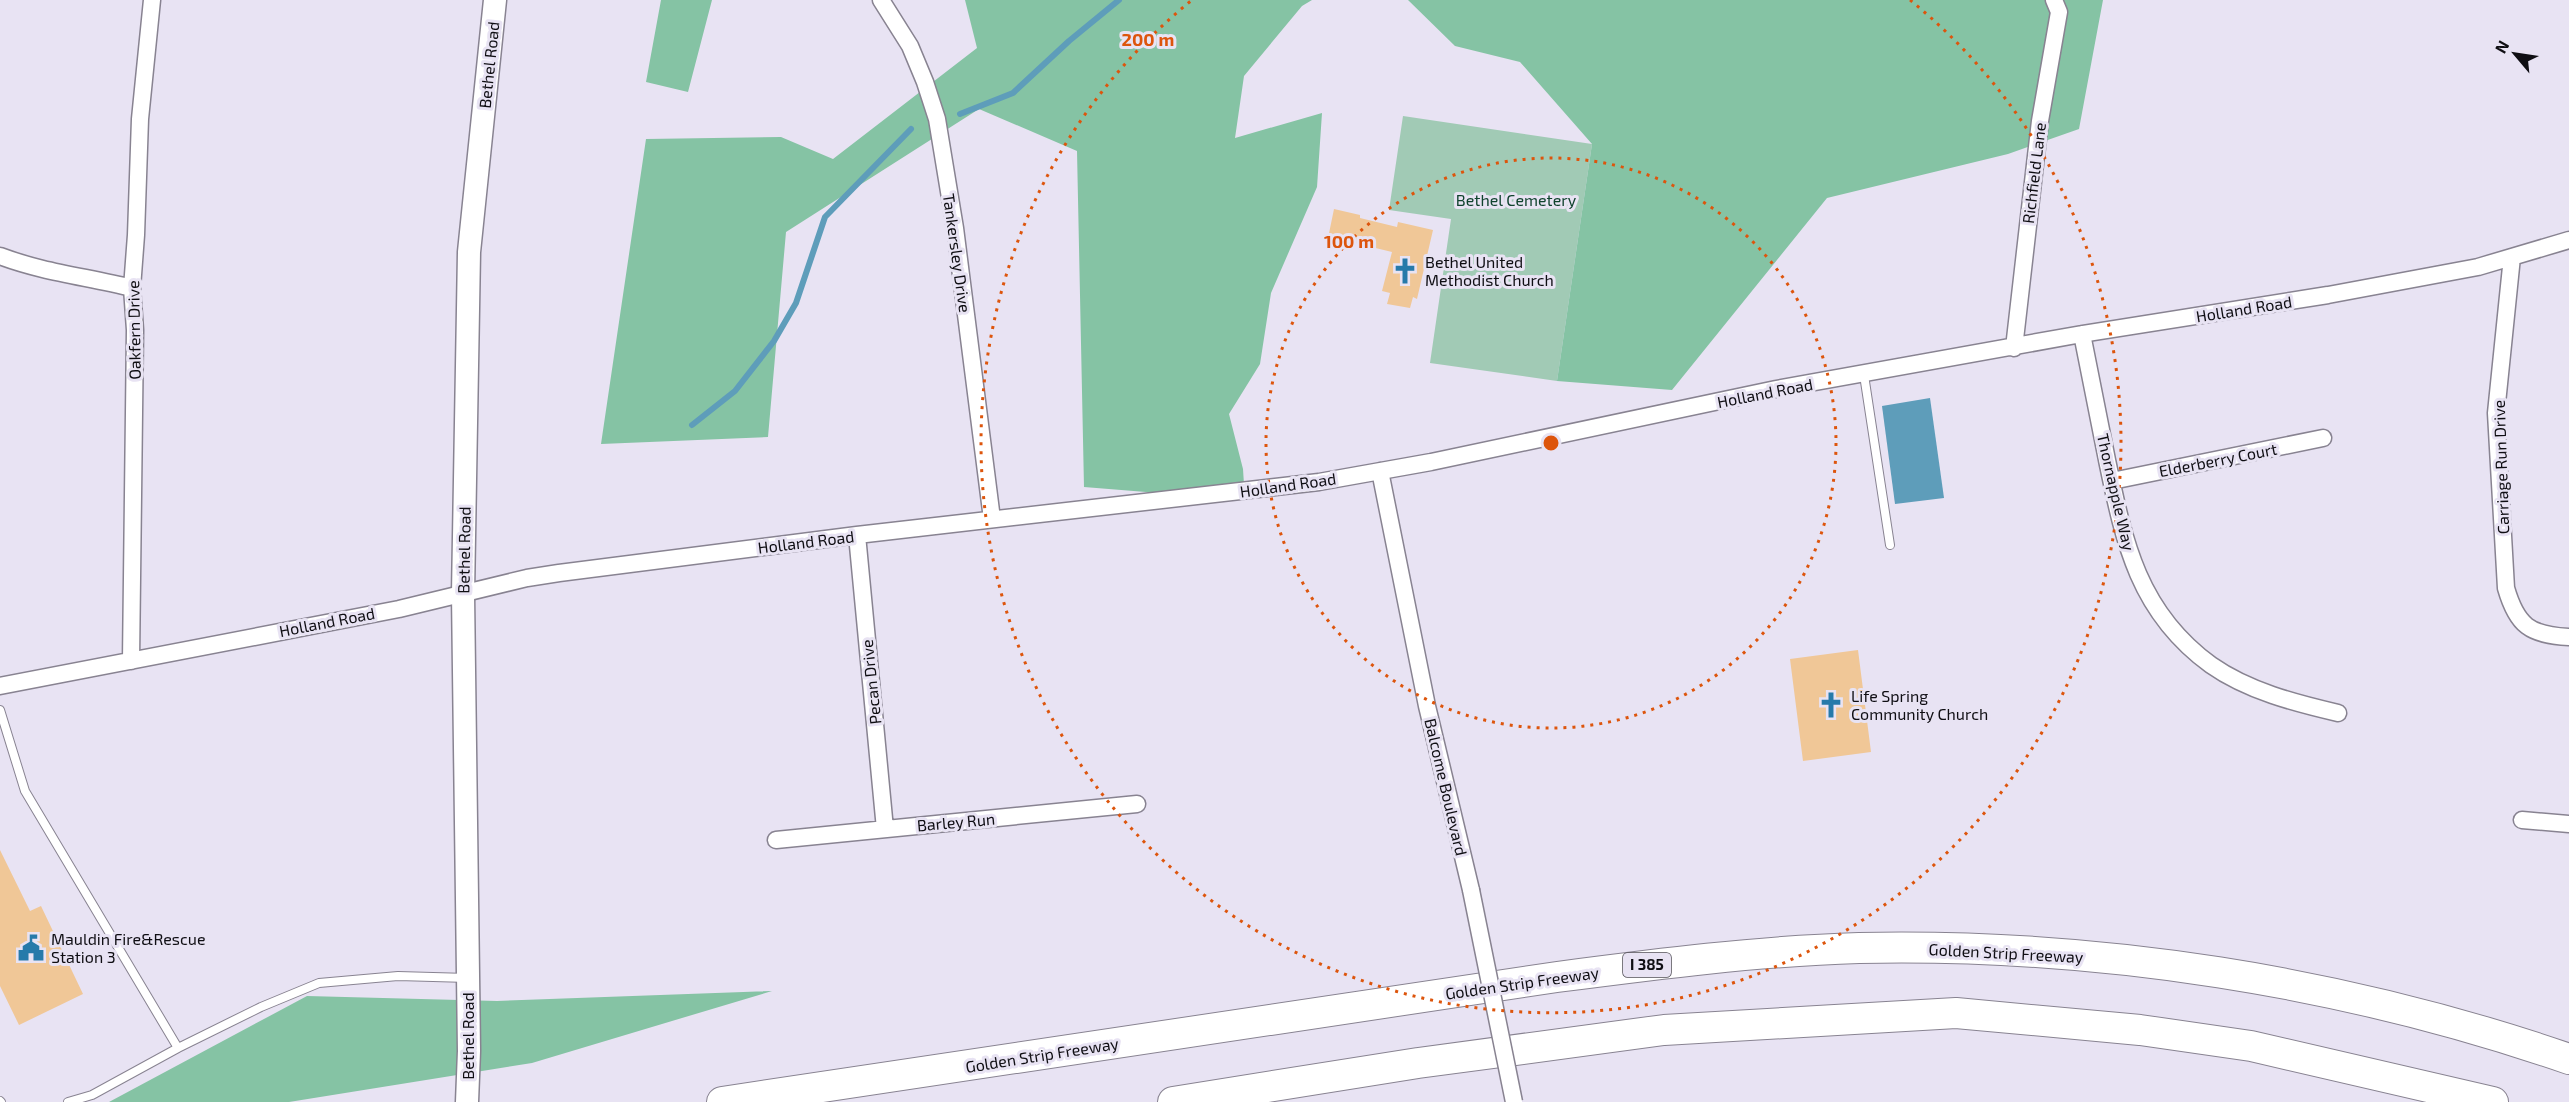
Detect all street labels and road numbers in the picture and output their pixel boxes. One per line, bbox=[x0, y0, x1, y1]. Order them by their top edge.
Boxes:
street label: Bethel Road bbox=[474, 21, 503, 109]
street label: Richfield Lane bbox=[2018, 121, 2049, 225]
street label: Tankersley Drive bbox=[940, 192, 975, 314]
street label: Oakfern Drive bbox=[123, 280, 144, 380]
street label: Holland Road bbox=[2195, 292, 2293, 325]
street label: Holland Road bbox=[1716, 374, 1814, 411]
street label: Carriage Run Drive bbox=[2489, 400, 2512, 534]
street label: Thornapple Way bbox=[2094, 431, 2139, 553]
street label: Elderberry Court bbox=[2157, 439, 2279, 480]
street label: Holland Road bbox=[1239, 468, 1337, 501]
street label: Bethel Road bbox=[453, 506, 474, 594]
street label: Holland Road bbox=[757, 526, 855, 557]
street label: Holland Road bbox=[278, 603, 376, 640]
street label: Pecan Drive bbox=[857, 639, 884, 726]
street label: Balcome Boulevard bbox=[1421, 716, 1472, 857]
street label: Barley Run bbox=[916, 809, 996, 834]
street label: Golden Strip Freeway bbox=[1928, 939, 2084, 966]
road number: I 385 bbox=[1623, 953, 1671, 977]
street label: Golden Strip Freeway bbox=[1444, 962, 1600, 1003]
street label: Bethel Road bbox=[458, 992, 477, 1080]
street label: Golden Strip Freeway bbox=[964, 1033, 1120, 1076]

